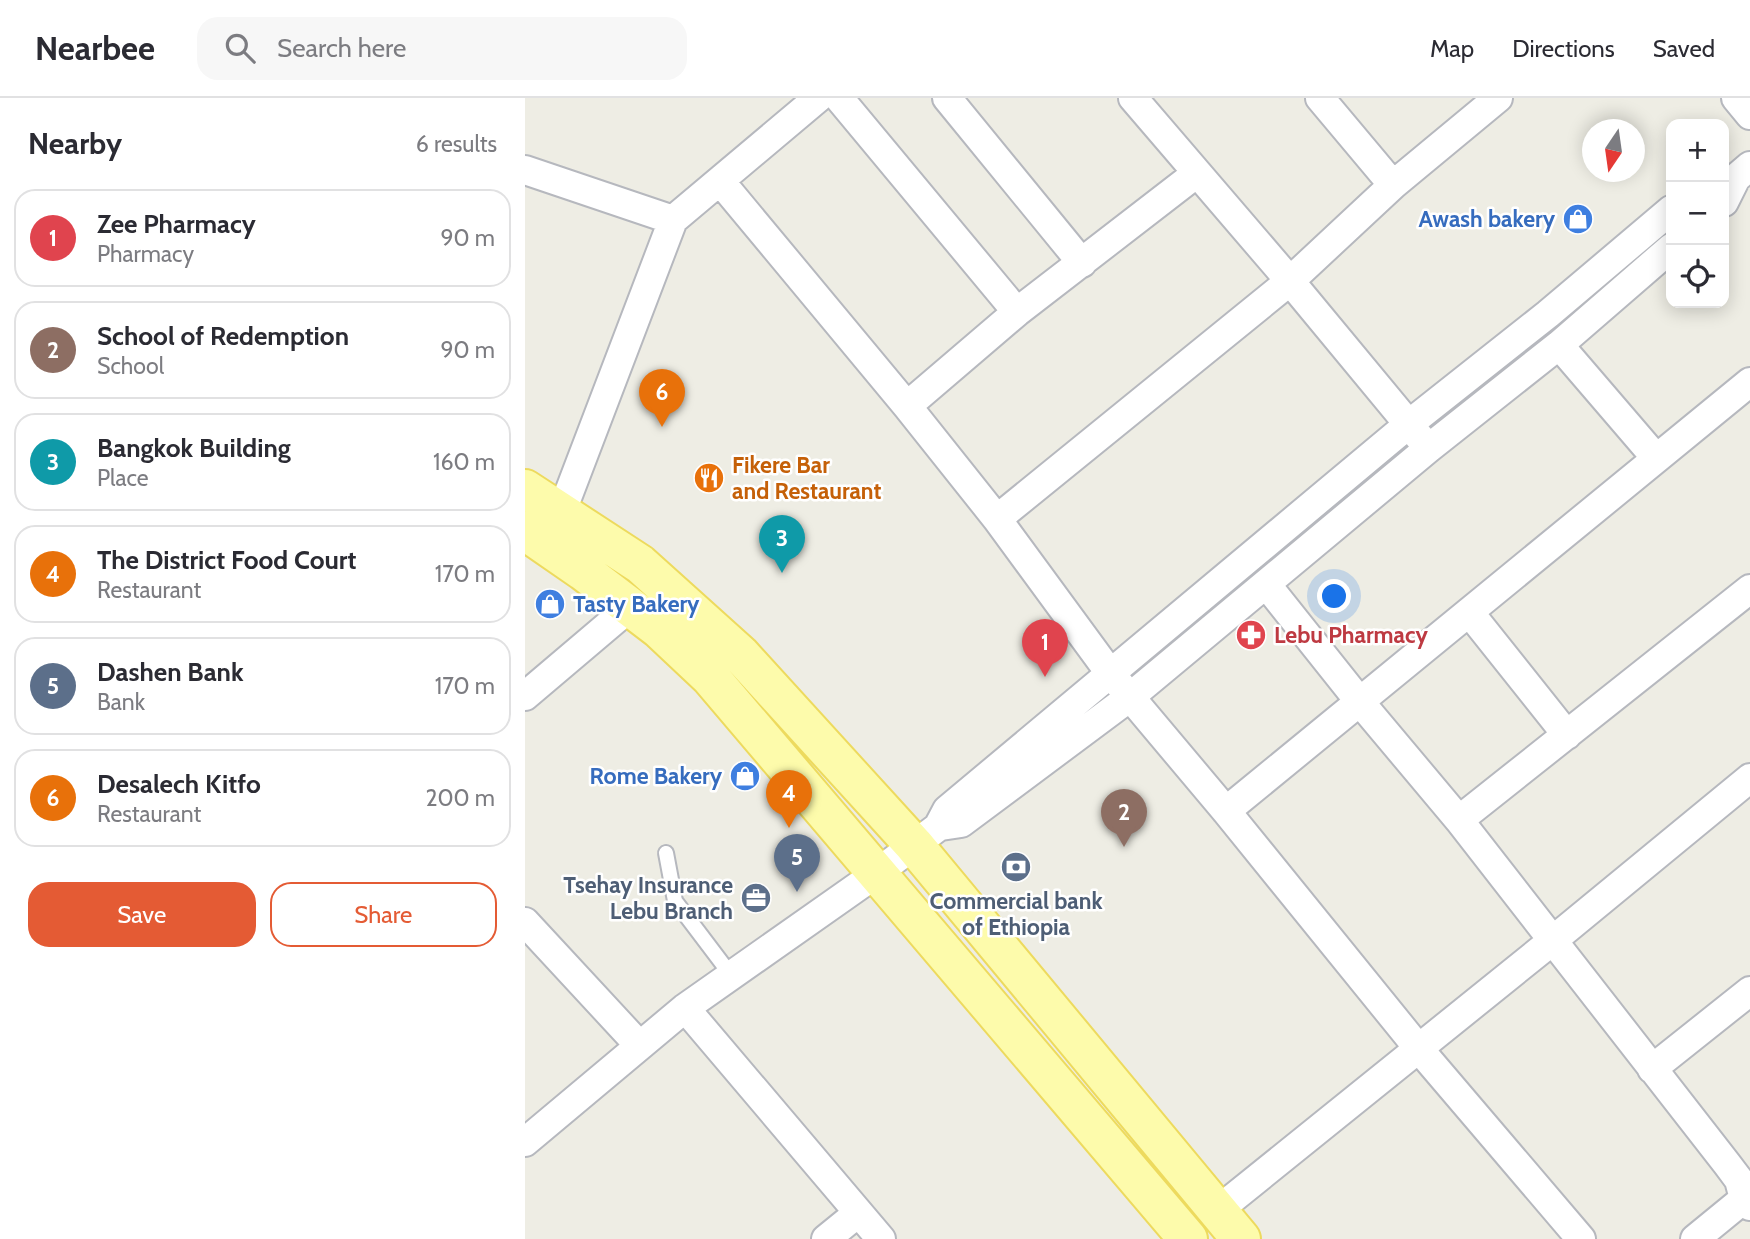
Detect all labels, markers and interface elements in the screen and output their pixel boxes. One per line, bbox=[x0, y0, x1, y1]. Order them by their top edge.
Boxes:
search box bbox=[197, 17, 687, 80]
text: Nearbee bbox=[35, 28, 155, 68]
icon: search bbox=[221, 29, 259, 67]
text: Search here bbox=[277, 32, 406, 64]
text: Map bbox=[1430, 34, 1474, 63]
text: Directions bbox=[1512, 34, 1615, 63]
text: Saved bbox=[1653, 34, 1715, 63]
north arrow bbox=[1582, 119, 1645, 182]
map controls bbox=[1666, 119, 1729, 308]
button: + bbox=[1666, 119, 1729, 182]
text: Nearby bbox=[28, 125, 122, 162]
text: 6 results bbox=[416, 130, 497, 158]
button: − bbox=[1666, 182, 1729, 245]
shop icon: Awash bakery bbox=[1561, 202, 1595, 236]
place label: Awash bakery bbox=[1419, 205, 1556, 233]
text: Zee Pharmacy bbox=[97, 208, 256, 240]
text: 1 bbox=[49, 224, 57, 252]
text: 90 m bbox=[441, 224, 495, 252]
text: Pharmacy bbox=[97, 240, 194, 268]
button: locate bbox=[1666, 245, 1729, 308]
text: School of Redemption bbox=[97, 320, 349, 352]
text: 2 bbox=[47, 336, 59, 364]
text: 90 m bbox=[441, 336, 495, 364]
text: School bbox=[97, 352, 164, 380]
pin: 6 bbox=[639, 369, 685, 427]
text: Bangkok Building bbox=[97, 432, 291, 464]
text: 3 bbox=[47, 448, 59, 476]
text: 160 m bbox=[433, 448, 495, 476]
place label: Fikere Bar and Restaurant bbox=[732, 451, 881, 505]
restaurant icon: Fikere Bar and Restaurant bbox=[692, 461, 726, 495]
text: Place bbox=[97, 464, 149, 492]
pin: 3 bbox=[759, 515, 805, 573]
text: The District Food Court bbox=[97, 544, 356, 576]
text: 4 bbox=[46, 560, 60, 588]
text: 170 m bbox=[435, 560, 495, 588]
text: Restaurant bbox=[97, 576, 201, 604]
your location bbox=[1317, 579, 1351, 613]
shop icon: Tasty Bakery bbox=[533, 587, 567, 621]
place label: Tasty Bakery bbox=[573, 590, 700, 618]
pharmacy icon: Lebu Pharmacy bbox=[1234, 618, 1268, 652]
pin: 1 bbox=[1022, 619, 1068, 677]
place label: Lebu Pharmacy bbox=[1274, 621, 1428, 649]
text: Dashen Bank bbox=[97, 656, 244, 688]
text: 5 bbox=[47, 672, 59, 700]
text: 170 m bbox=[435, 672, 495, 700]
text: Bank bbox=[97, 688, 145, 716]
shop icon: Rome Bakery bbox=[728, 759, 762, 793]
place label: Rome Bakery bbox=[590, 762, 723, 790]
text: Desalech Kitfo bbox=[97, 768, 261, 800]
pin: 4 bbox=[766, 770, 812, 828]
text: 6 bbox=[47, 784, 59, 812]
text: 200 m bbox=[425, 784, 495, 812]
pin: 2 bbox=[1101, 789, 1147, 847]
text: Restaurant bbox=[97, 800, 201, 828]
pin: 5 bbox=[774, 834, 820, 892]
bank icon: Commercial bank of Ethiopia bbox=[999, 850, 1033, 884]
place label: Tsehay Insurance Lebu Branch bbox=[563, 871, 733, 925]
office icon: Tsehay Insurance Lebu Branch bbox=[739, 881, 773, 915]
button: Save bbox=[28, 882, 256, 947]
button: Share bbox=[270, 882, 497, 947]
place label: Commercial bank of Ethiopia bbox=[929, 887, 1103, 941]

